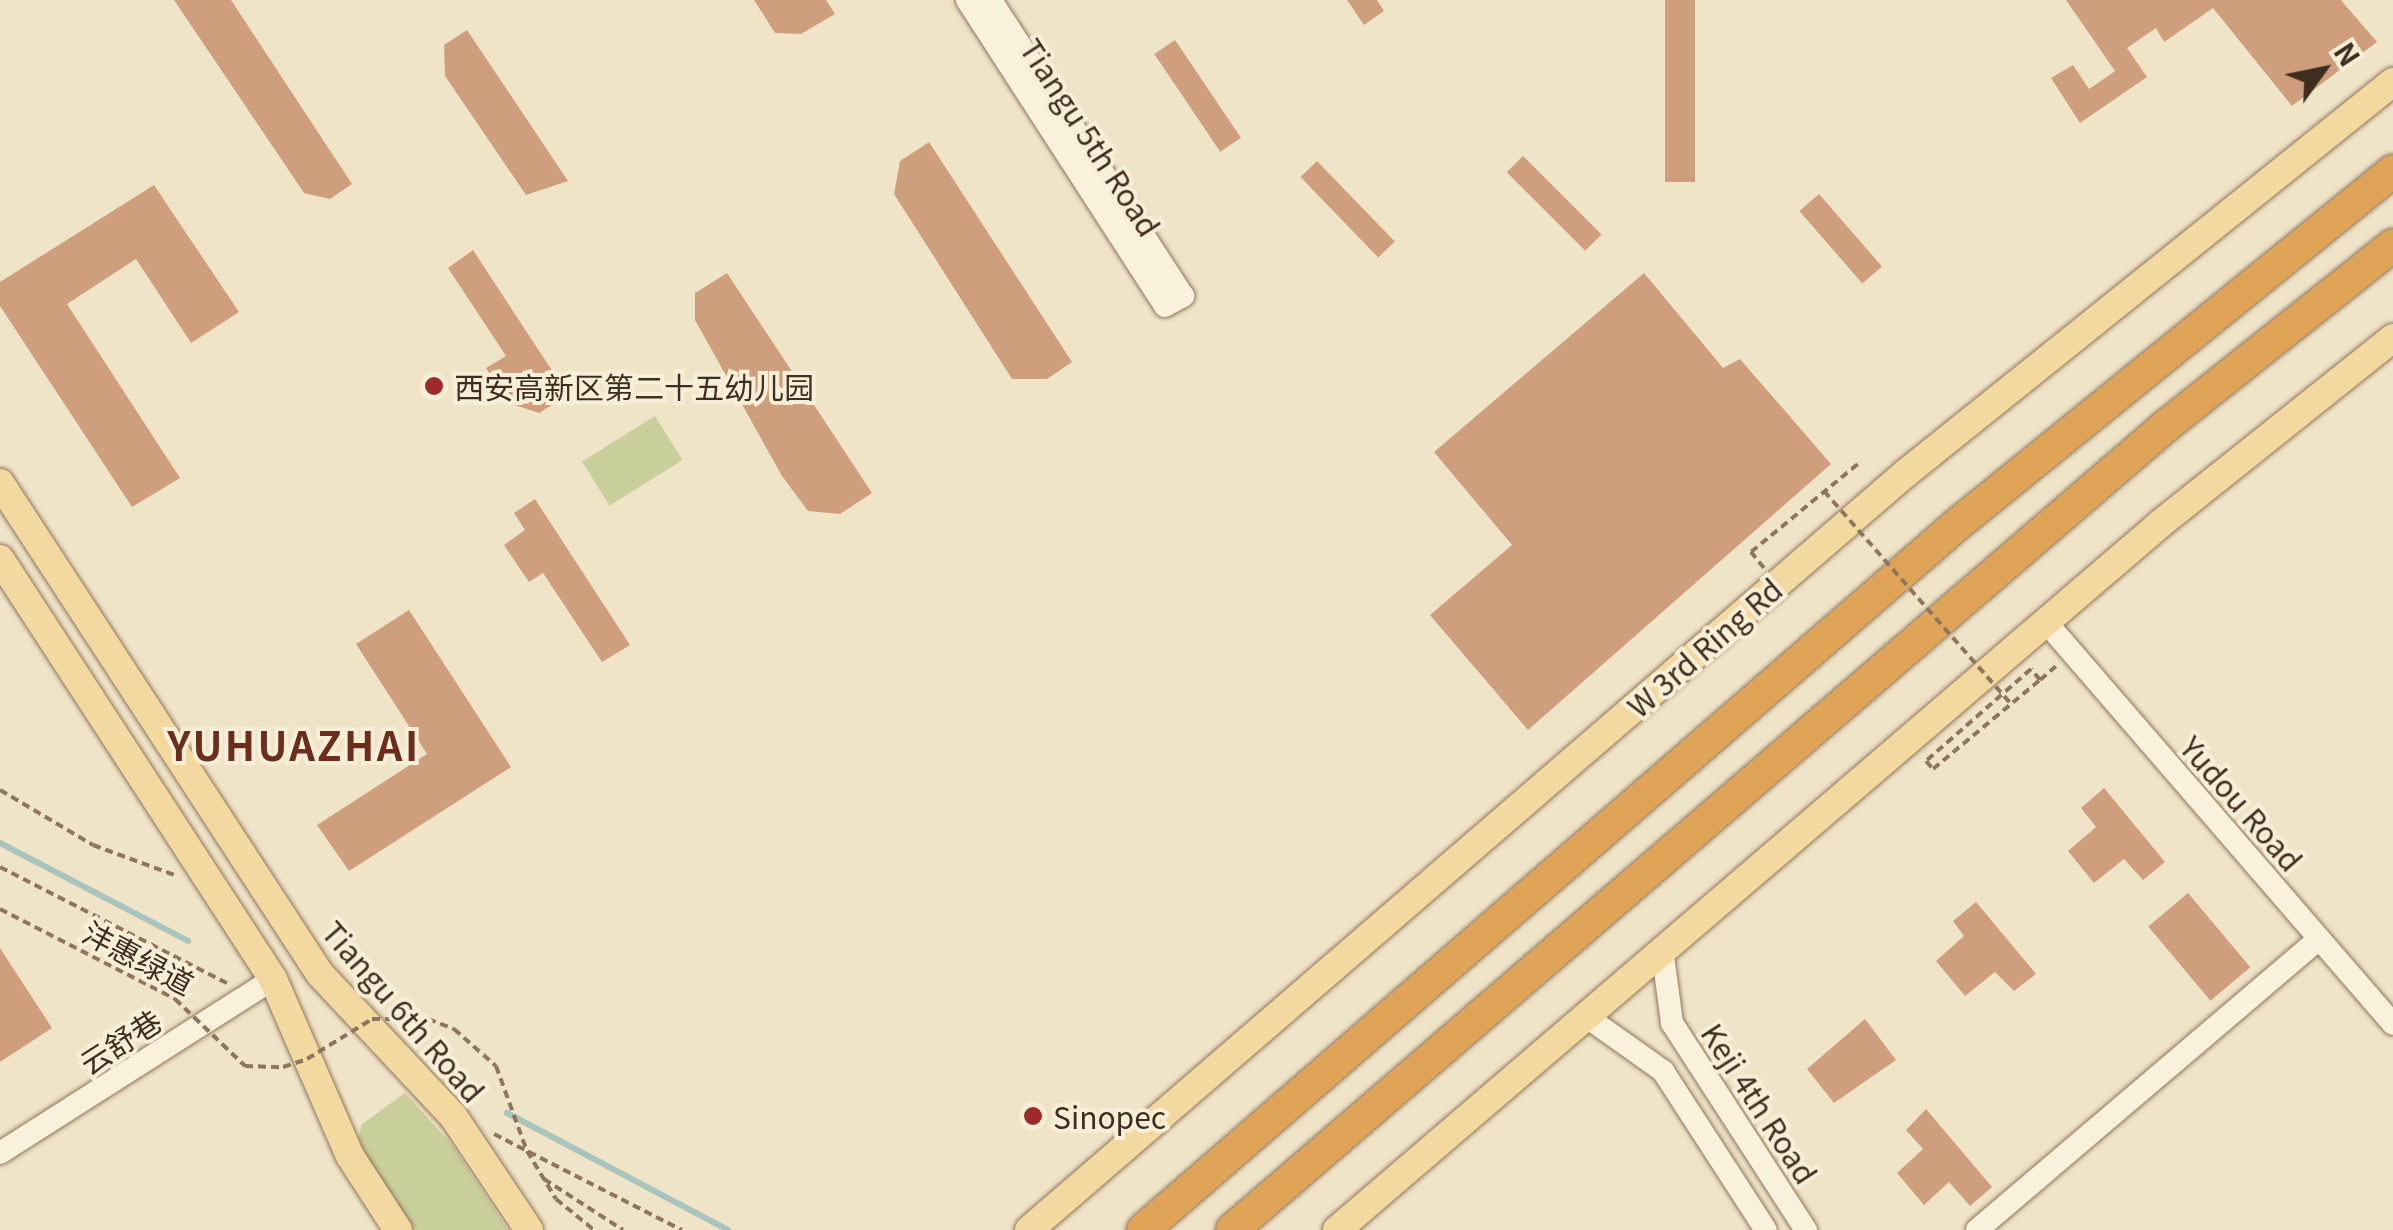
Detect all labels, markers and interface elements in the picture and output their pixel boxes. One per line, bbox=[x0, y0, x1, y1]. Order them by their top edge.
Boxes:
north arrow bbox=[2273, 20, 2373, 120]
street label: Tiangu 5th Road bbox=[1014, 32, 1168, 242]
text: N bbox=[2326, 34, 2371, 73]
place label: 西安高新区第二十五幼儿园 bbox=[454, 368, 814, 404]
marker: 西安高新区第二十五幼儿园 bbox=[423, 375, 445, 397]
street label: W 3rd Ring Rd bbox=[1619, 570, 1789, 724]
district label: YUHUAZHAI bbox=[167, 720, 421, 768]
street label: Yudou Road bbox=[2174, 728, 2310, 878]
street label: 沣惠绿道 bbox=[78, 913, 200, 1001]
street label: Tiangu 6th Road bbox=[316, 913, 492, 1109]
street label: 云舒巷 bbox=[72, 1001, 168, 1081]
street label: Keji 4th Road bbox=[1695, 1016, 1825, 1190]
place label: Sinopec bbox=[1053, 1098, 1166, 1134]
marker: Sinopec bbox=[1022, 1105, 1044, 1127]

